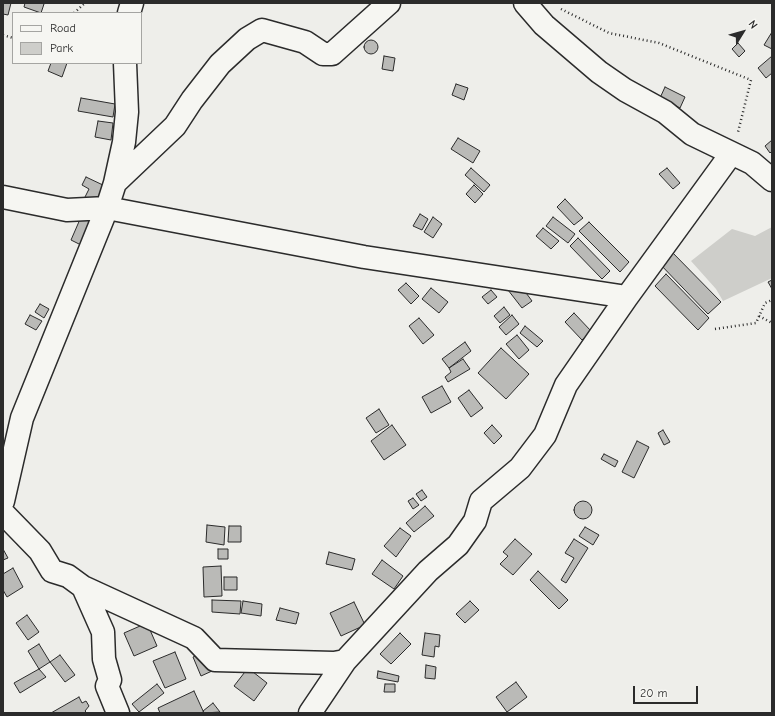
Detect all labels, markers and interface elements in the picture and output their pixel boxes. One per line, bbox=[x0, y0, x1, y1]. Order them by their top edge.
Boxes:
legend bbox=[12, 12, 142, 64]
north arrow bbox=[723, 12, 763, 52]
text: N bbox=[746, 18, 760, 31]
text: Road bbox=[50, 21, 76, 35]
text: Park bbox=[50, 41, 73, 55]
scale bar bbox=[635, 678, 700, 704]
text: 20 m bbox=[640, 686, 668, 700]

